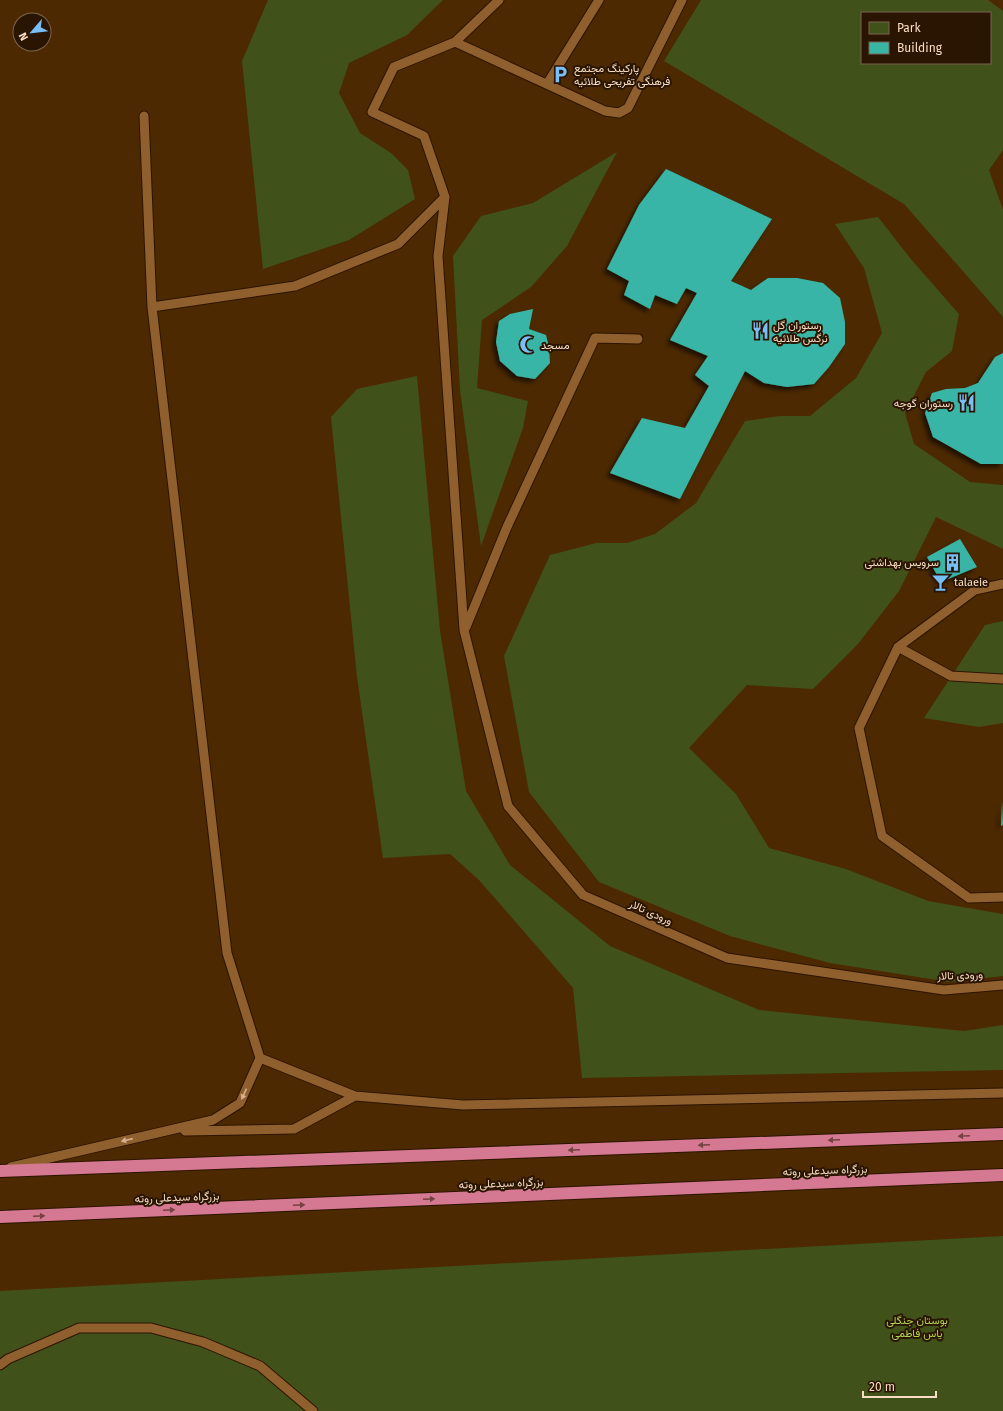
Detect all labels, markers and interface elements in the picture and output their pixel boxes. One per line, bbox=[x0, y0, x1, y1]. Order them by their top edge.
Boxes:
north arrow bbox=[12, 12, 52, 52]
legend bbox=[861, 12, 991, 64]
text: Park bbox=[897, 21, 921, 35]
text: N bbox=[16, 30, 31, 43]
text: Building bbox=[897, 41, 943, 55]
place label: پارکینگ مجتمع فرهنگی تفریحی طلائیه bbox=[574, 62, 670, 88]
parking icon: پارکینگ مجتمع فرهنگی تفریحی طلائیه bbox=[551, 64, 571, 84]
place label: رستوران گل نرگس طلائیه bbox=[773, 319, 828, 345]
restaurant icon: رستوران گل نرگس طلائیه bbox=[750, 321, 770, 341]
mosque icon: مسجد bbox=[518, 335, 538, 355]
place label: مسجد bbox=[541, 339, 570, 352]
restaurant icon: رستوران گوجه bbox=[956, 393, 976, 413]
place label: رستوران گوجه bbox=[894, 397, 953, 410]
building icon: سرویس بهداشتی bbox=[942, 552, 962, 572]
place label: سرویس بهداشتی bbox=[865, 556, 939, 569]
bar icon: talaeie bbox=[931, 572, 951, 592]
place label: talaeie bbox=[954, 576, 988, 589]
street label: ورودی تالار bbox=[626, 897, 674, 928]
street label: ورودی تالار bbox=[936, 968, 983, 983]
one-way arrow bbox=[241, 1088, 247, 1099]
one-way arrow bbox=[958, 1132, 970, 1139]
one-way arrow bbox=[828, 1137, 840, 1144]
one-way arrow bbox=[121, 1138, 133, 1144]
one-way arrow bbox=[697, 1142, 710, 1148]
one-way arrow bbox=[567, 1147, 580, 1153]
street label: بزرگراه سیدعلی روته bbox=[782, 1163, 868, 1178]
street label: بزرگراه سیدعلی روته bbox=[458, 1176, 544, 1191]
street label: بزرگراه سیدعلی روته bbox=[134, 1190, 220, 1205]
one-way arrow bbox=[423, 1196, 435, 1203]
one-way arrow bbox=[293, 1202, 306, 1208]
one-way arrow bbox=[163, 1207, 175, 1214]
one-way arrow bbox=[33, 1213, 46, 1219]
park label: بوستان جنگلی یاس فاطمی bbox=[886, 1314, 948, 1340]
scale bar bbox=[863, 1373, 936, 1399]
text: 20 m bbox=[869, 1380, 895, 1394]

